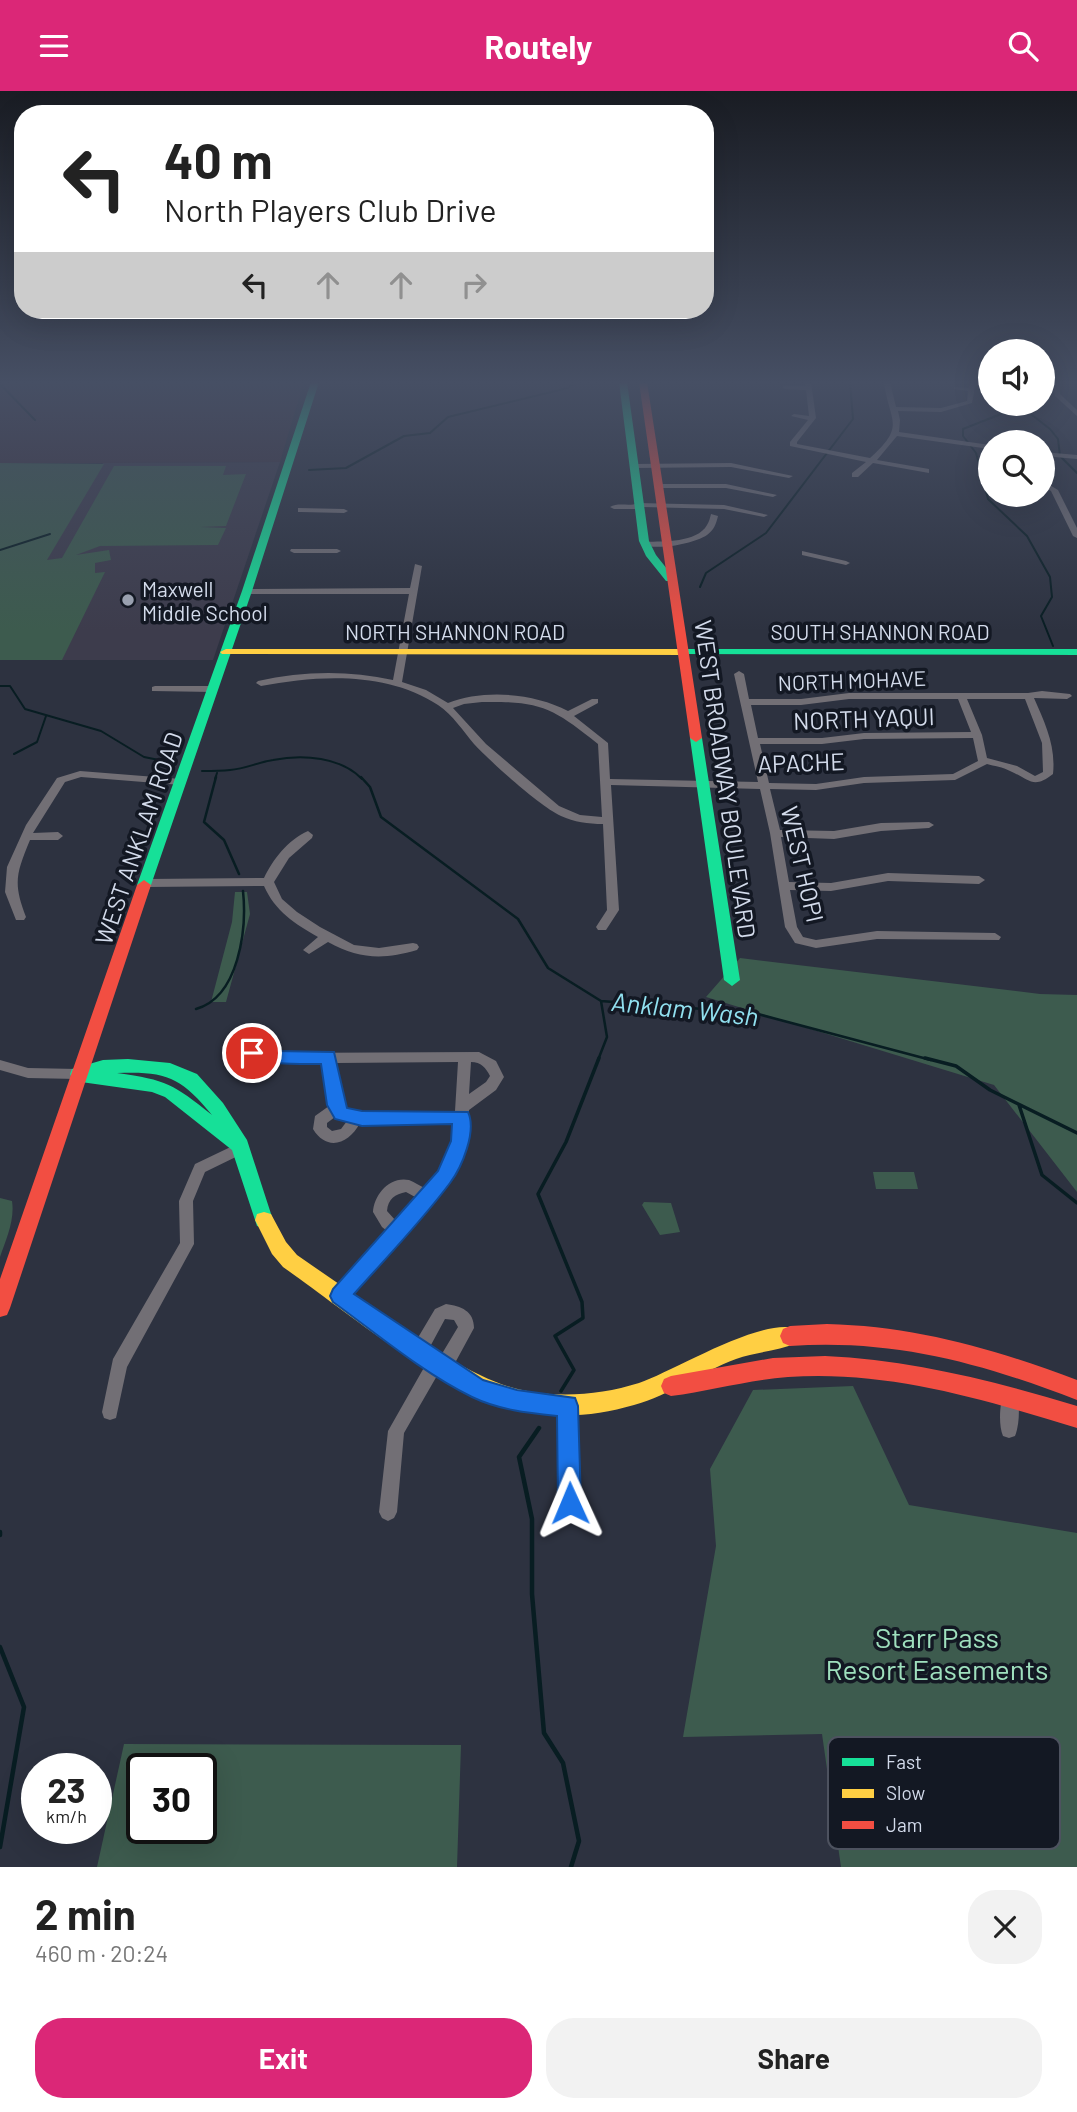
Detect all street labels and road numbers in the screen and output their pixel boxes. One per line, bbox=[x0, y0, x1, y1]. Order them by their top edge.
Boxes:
street label: WEST BROADWAY BOULEVARD bbox=[689, 618, 763, 940]
street label: NORTH SHANNON ROAD bbox=[345, 619, 565, 644]
street label: SOUTH SHANNON ROAD bbox=[771, 619, 989, 644]
street label: NORTH MOHAVE bbox=[777, 665, 927, 695]
street label: NORTH YAQUI bbox=[793, 701, 935, 735]
street label: WEST ANKLAM ROAD bbox=[88, 728, 188, 948]
street label: APACHE bbox=[757, 746, 845, 778]
street label: WEST HOPI bbox=[776, 803, 830, 925]

